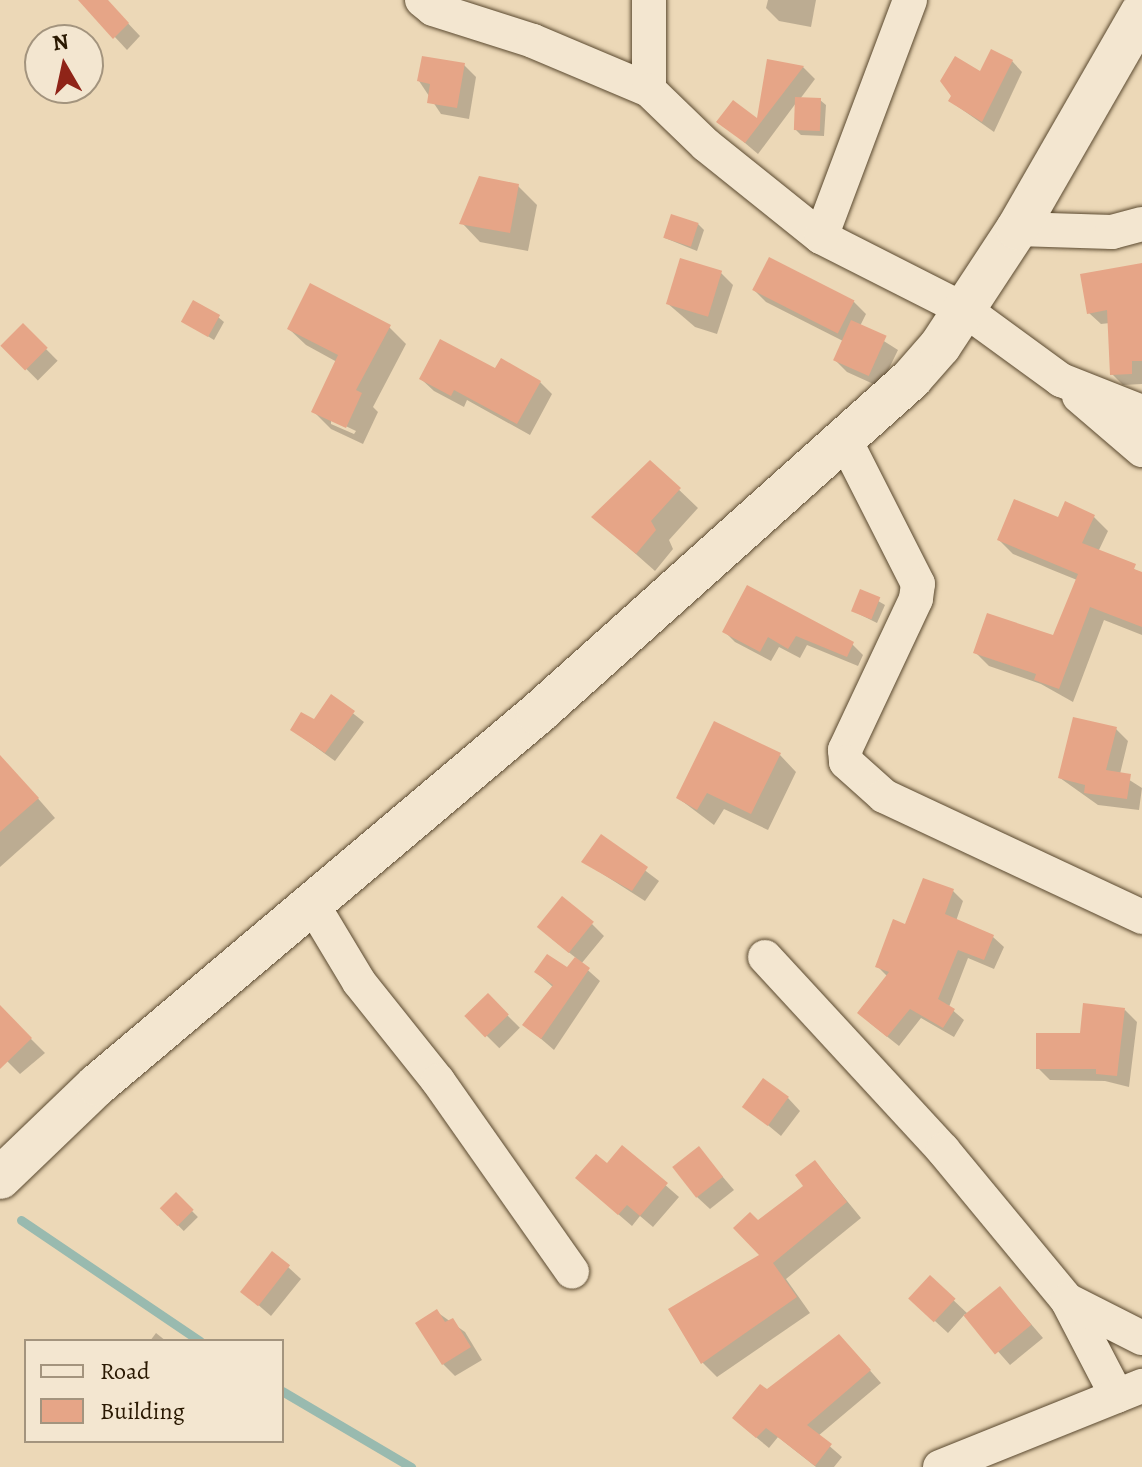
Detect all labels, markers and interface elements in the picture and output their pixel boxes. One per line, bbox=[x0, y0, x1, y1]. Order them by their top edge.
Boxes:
north arrow bbox=[24, 24, 104, 104]
text: N bbox=[50, 26, 71, 58]
legend bbox=[24, 1339, 284, 1443]
text: Road bbox=[100, 1355, 150, 1387]
text: Building bbox=[100, 1395, 185, 1427]

